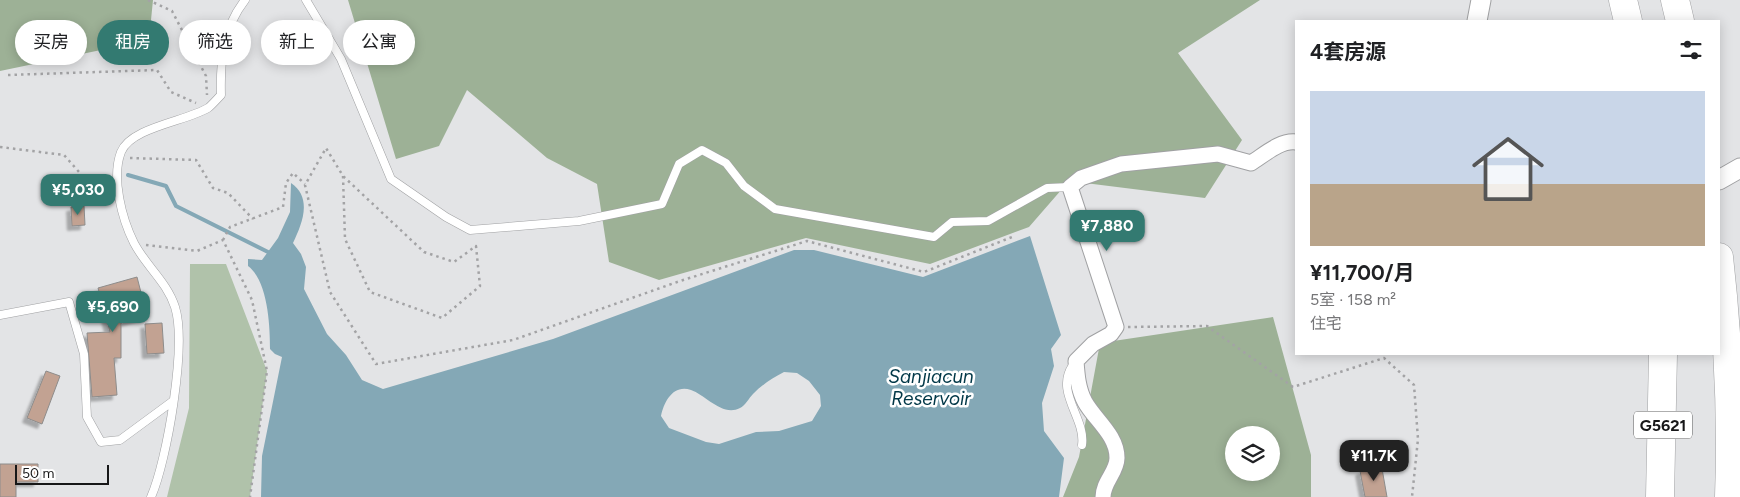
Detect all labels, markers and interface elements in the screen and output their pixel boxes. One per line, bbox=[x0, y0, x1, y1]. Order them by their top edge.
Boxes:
chip: 买房 bbox=[15, 20, 87, 65]
chip: 租房 bbox=[97, 20, 169, 65]
chip: 筛选 bbox=[179, 20, 251, 65]
chip: 新上 bbox=[261, 20, 333, 65]
chip: 公寓 bbox=[343, 20, 415, 65]
icon: filters bbox=[1677, 36, 1705, 64]
text: 4套房源 bbox=[1310, 39, 1386, 64]
icon: home bbox=[1463, 124, 1553, 214]
pin: ¥5,030 bbox=[37, 174, 119, 216]
text: ¥5,030 bbox=[52, 180, 104, 199]
pin: ¥7,880 bbox=[1066, 210, 1148, 252]
text: ¥7,880 bbox=[1081, 216, 1133, 235]
text: ¥11,700/月 bbox=[1310, 260, 1415, 285]
pin: ¥5,690 bbox=[72, 290, 154, 333]
text: 5室 · 158 m² bbox=[1310, 290, 1396, 309]
text: ¥5,690 bbox=[87, 297, 139, 316]
text: 住宅 bbox=[1310, 314, 1342, 333]
water label: Sanjiacun Reservoir bbox=[888, 365, 974, 410]
road number: G5621 bbox=[1634, 412, 1692, 438]
map controls bbox=[1225, 426, 1280, 481]
button: layers bbox=[1225, 426, 1280, 481]
pin: ¥11.7K bbox=[1333, 440, 1415, 482]
text: ¥11.7K bbox=[1351, 446, 1397, 465]
scale bar bbox=[15, 462, 109, 485]
text: 50 m bbox=[22, 465, 54, 482]

